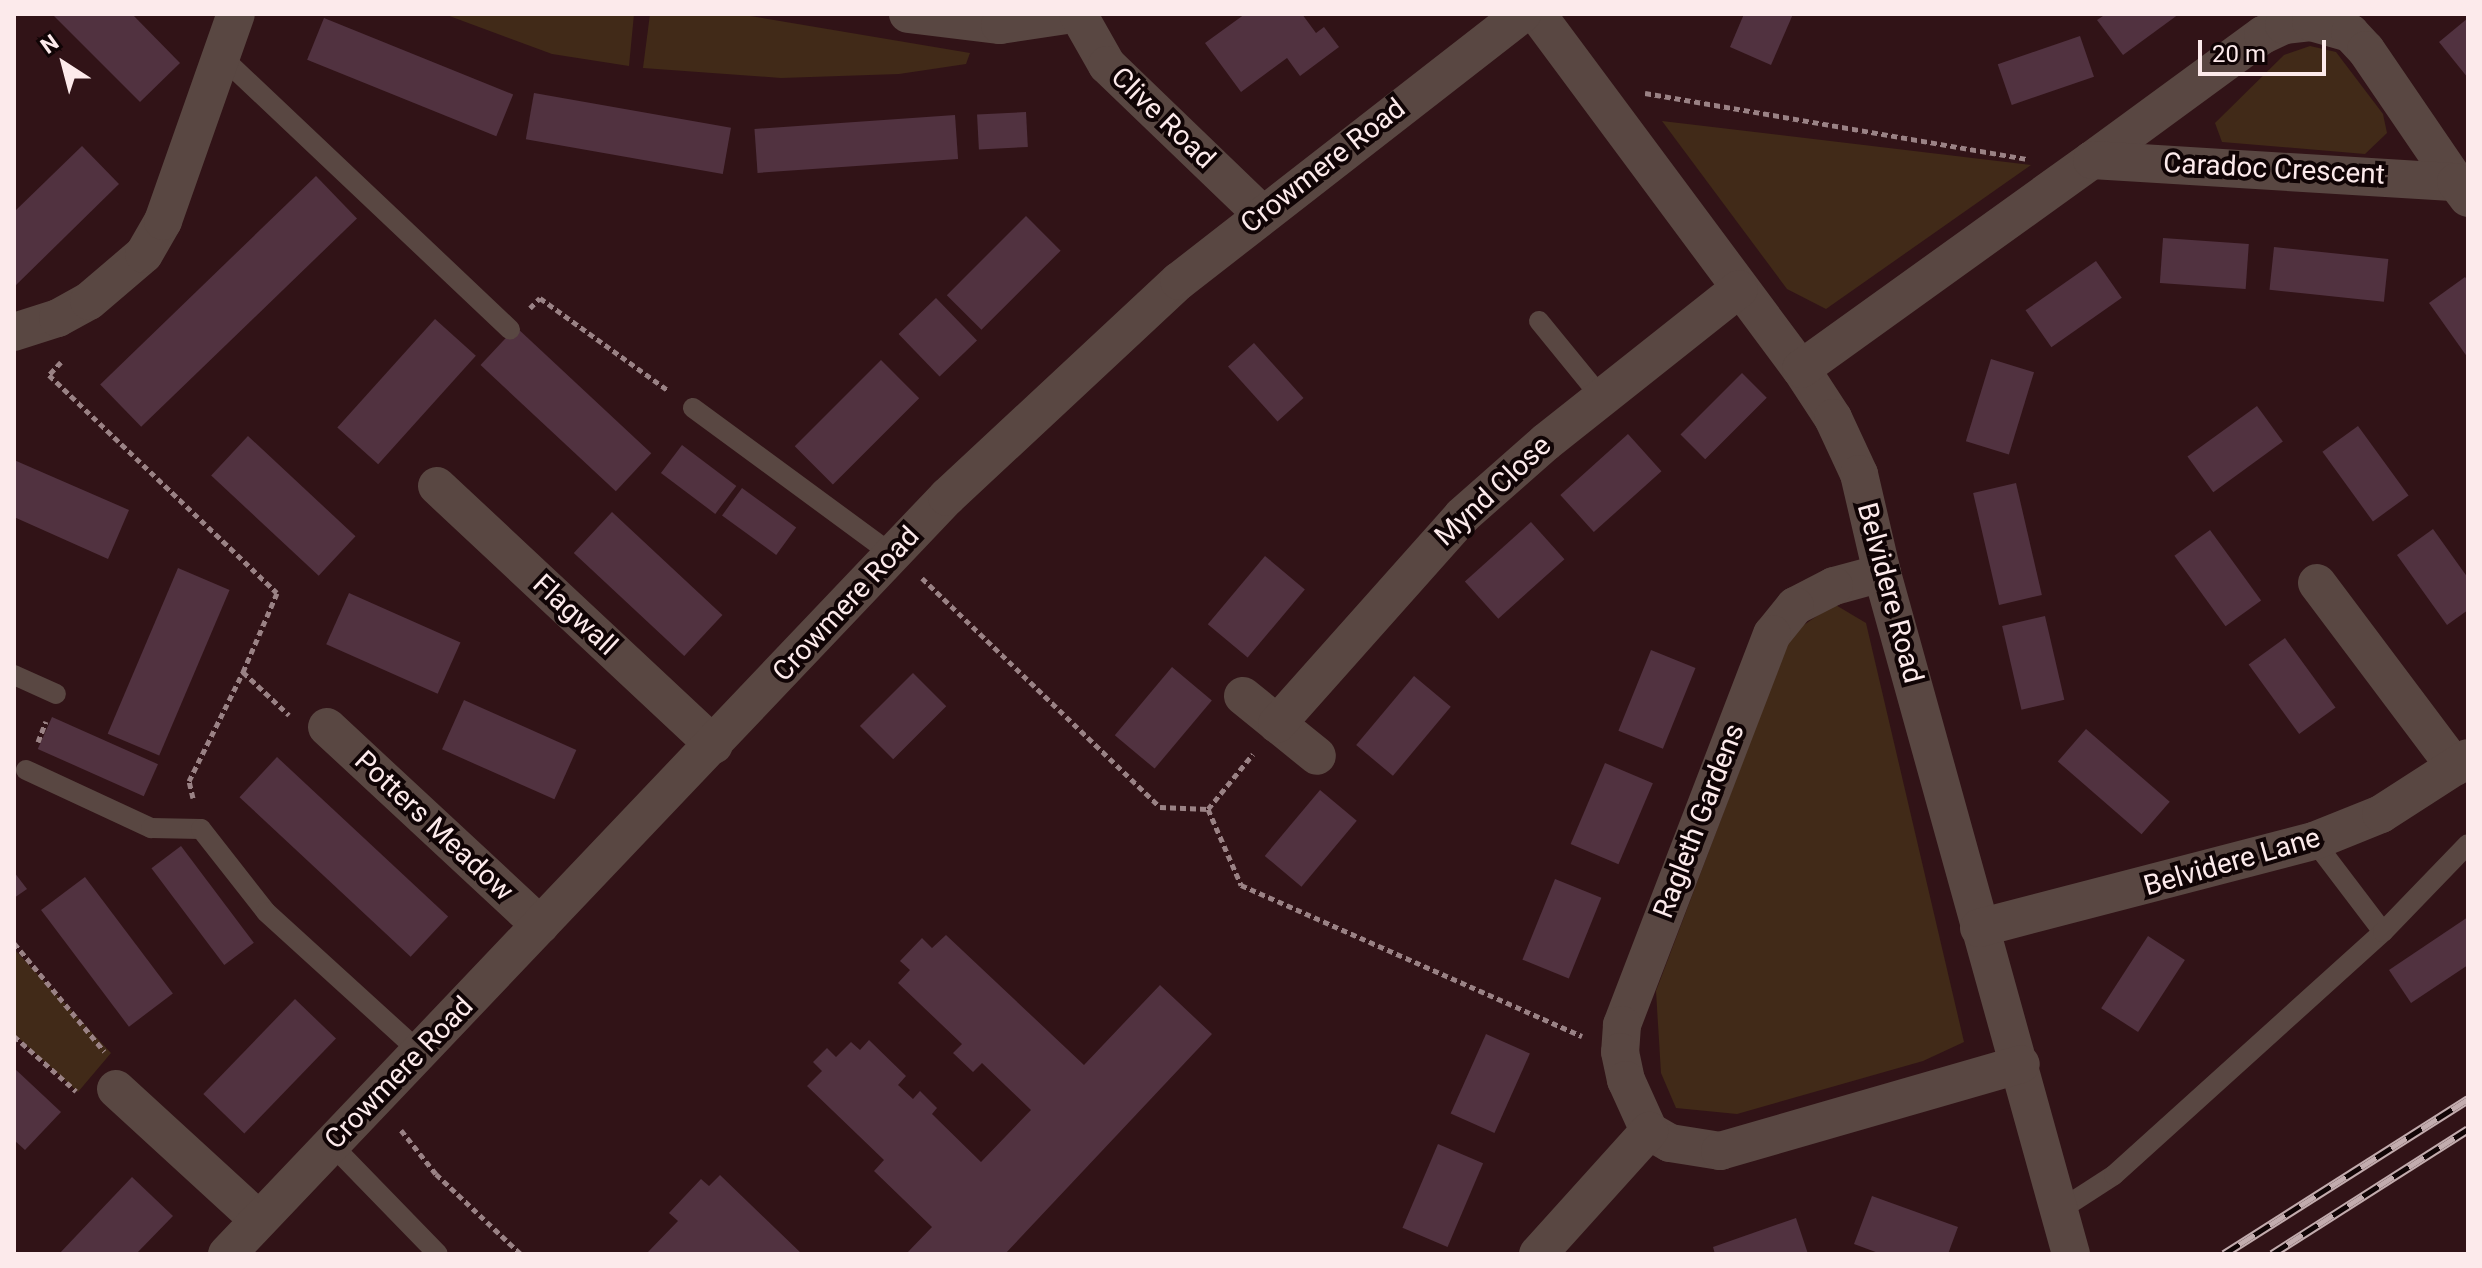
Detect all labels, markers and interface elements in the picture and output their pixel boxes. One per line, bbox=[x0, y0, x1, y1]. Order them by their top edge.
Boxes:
north arrow bbox=[24, 24, 104, 104]
scale bar bbox=[2202, 24, 2330, 74]
text: N bbox=[36, 30, 63, 59]
text: 20 m bbox=[2212, 40, 2266, 68]
street label: Clive Road bbox=[1104, 60, 1222, 176]
street label: Crowmere Road bbox=[1234, 91, 1412, 241]
street label: Caradoc Crescent bbox=[2162, 146, 2386, 192]
street label: Mynd Close bbox=[1428, 429, 1558, 553]
street label: Belvidere Road bbox=[1850, 499, 1930, 687]
street label: Crowmere Road bbox=[766, 520, 926, 688]
street label: Flagwall bbox=[526, 568, 624, 662]
street label: Ragleth Gardens bbox=[1646, 719, 1752, 923]
street label: Potters Meadow bbox=[348, 744, 520, 908]
street label: Belvidere Lane bbox=[2140, 821, 2324, 903]
street label: Crowmere Road bbox=[318, 990, 480, 1156]

